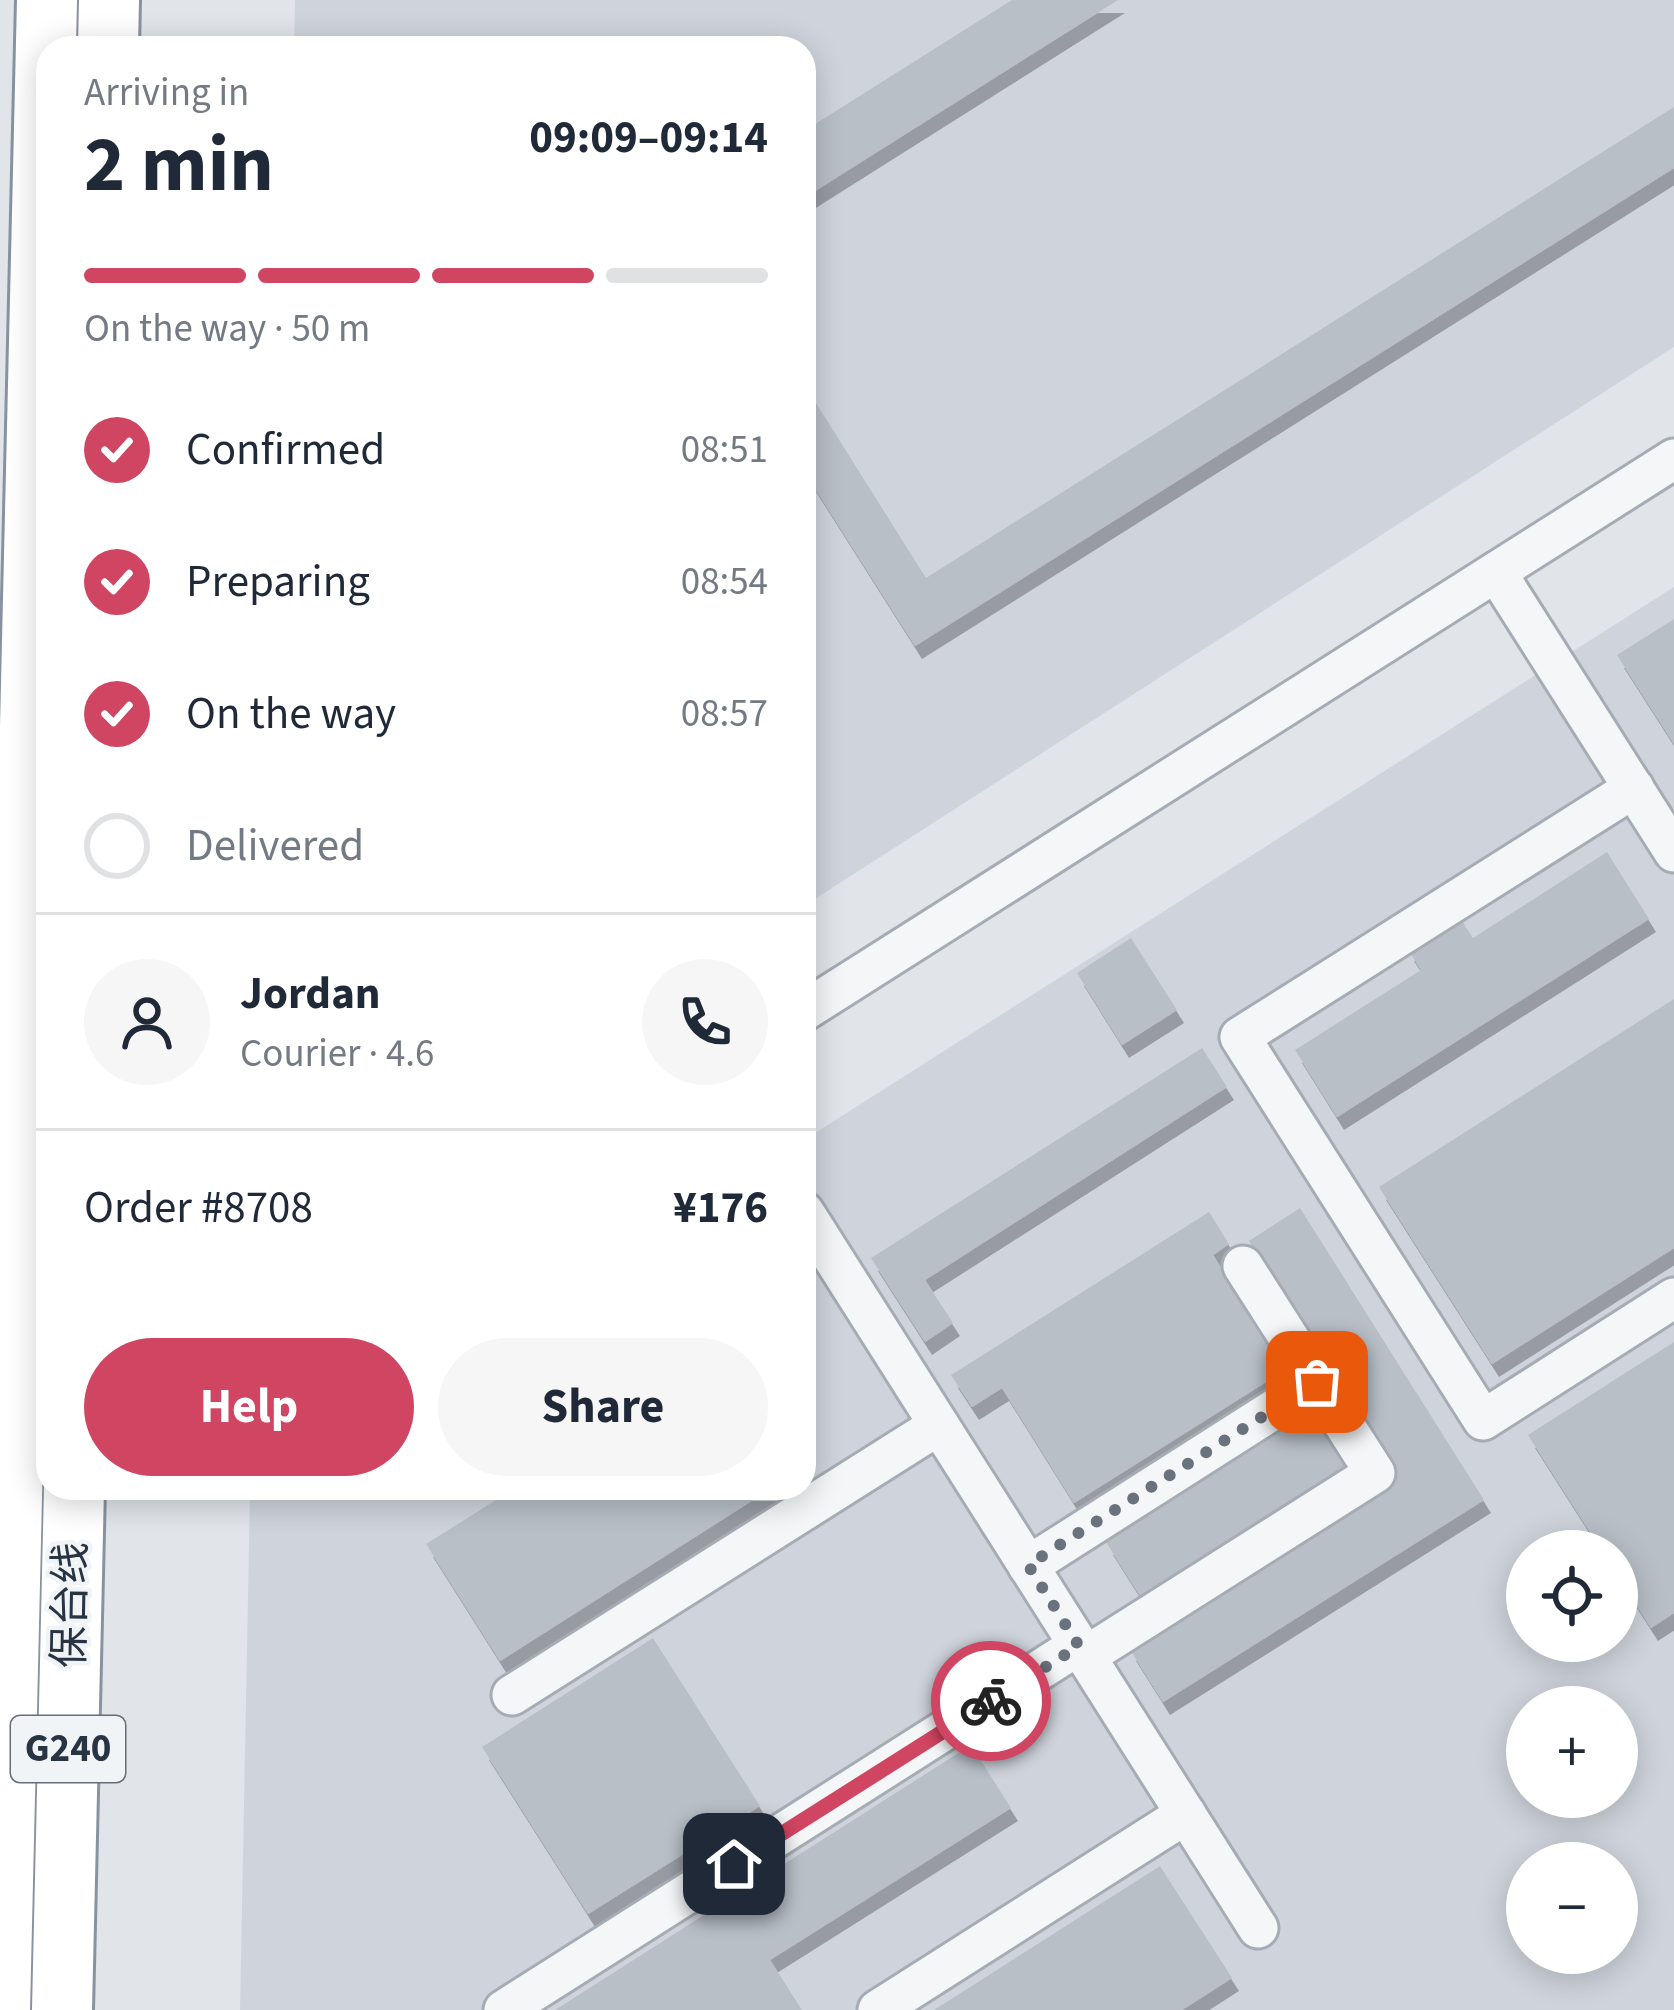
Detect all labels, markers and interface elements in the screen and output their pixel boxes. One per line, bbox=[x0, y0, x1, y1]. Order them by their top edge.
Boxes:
text: Arriving in bbox=[84, 65, 249, 121]
text: 09:09–09:14 bbox=[529, 106, 768, 170]
text: 2 min bbox=[84, 110, 274, 221]
text: On the way · 50 m bbox=[84, 301, 370, 357]
icon: check bbox=[84, 417, 150, 483]
text: Confirmed bbox=[186, 418, 385, 482]
text: 08:51 bbox=[681, 422, 768, 478]
icon: check bbox=[84, 549, 150, 615]
text: Preparing bbox=[186, 550, 370, 614]
text: 08:54 bbox=[681, 554, 768, 610]
icon: check bbox=[84, 681, 150, 747]
text: On the way bbox=[186, 682, 396, 746]
text: 08:57 bbox=[681, 686, 768, 742]
text: Delivered bbox=[186, 814, 364, 878]
button: person bbox=[84, 959, 210, 1085]
button: phone bbox=[642, 959, 768, 1085]
text: Jordan bbox=[240, 962, 381, 1026]
text: Courier · 4.6 bbox=[240, 1026, 434, 1082]
text: Order #8708 bbox=[84, 1176, 313, 1240]
text: ¥176 bbox=[673, 1176, 768, 1240]
pin bbox=[1266, 1331, 1368, 1433]
button: Help bbox=[84, 1338, 414, 1476]
button: Share bbox=[438, 1338, 768, 1476]
icon: bag bbox=[1284, 1349, 1350, 1415]
map controls bbox=[1506, 1530, 1638, 1974]
button: locate bbox=[1506, 1530, 1638, 1662]
street label: 保台线 bbox=[40, 1541, 102, 1669]
courier bbox=[931, 1641, 1051, 1761]
icon: bike bbox=[958, 1668, 1024, 1734]
button: + bbox=[1506, 1686, 1638, 1818]
road number: G240 bbox=[11, 1716, 125, 1782]
pin bbox=[683, 1813, 785, 1915]
icon: home bbox=[701, 1831, 767, 1897]
button: − bbox=[1506, 1842, 1638, 1974]

